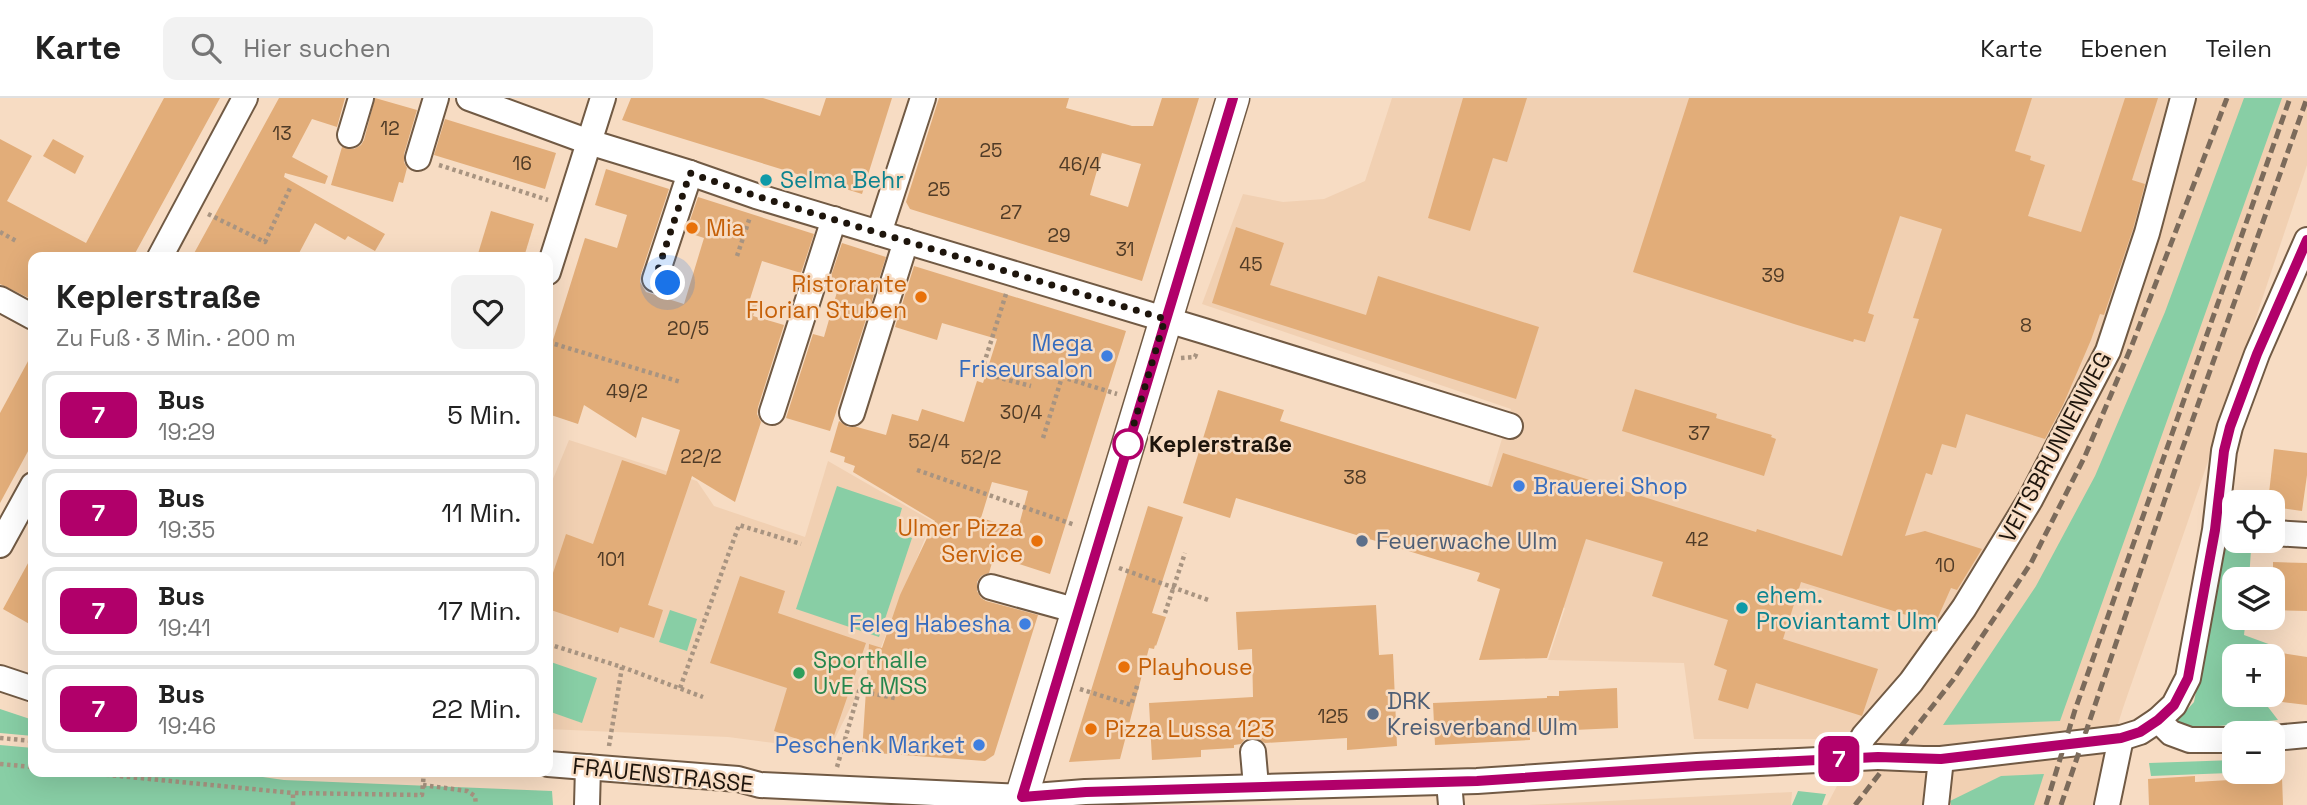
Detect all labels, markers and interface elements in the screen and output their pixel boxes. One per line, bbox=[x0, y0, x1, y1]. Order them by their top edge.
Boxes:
search box bbox=[163, 17, 653, 80]
text: Karte bbox=[35, 27, 121, 69]
icon: search bbox=[187, 29, 225, 67]
text: Hier suchen bbox=[243, 31, 391, 65]
text: Karte bbox=[1980, 33, 2043, 64]
text: Ebenen bbox=[2081, 33, 2167, 64]
text: Teilen bbox=[2205, 33, 2272, 64]
house number: 12 bbox=[380, 116, 400, 141]
house number: 13 bbox=[272, 121, 292, 146]
house number: 25 bbox=[980, 138, 1002, 163]
house number: 16 bbox=[512, 151, 532, 176]
house number: 46/4 bbox=[1059, 152, 1101, 177]
place label: Selma Behr bbox=[780, 165, 904, 195]
marker: Selma Behr bbox=[758, 172, 774, 188]
house number: 25 bbox=[928, 177, 950, 202]
house number: 27 bbox=[1000, 200, 1022, 225]
place label: Mia bbox=[706, 213, 745, 243]
marker: Mia bbox=[684, 220, 700, 236]
house number: 29 bbox=[1047, 223, 1071, 248]
house number: 31 bbox=[1115, 237, 1135, 262]
house number: 45 bbox=[1239, 252, 1263, 277]
house number: 39 bbox=[1761, 263, 1785, 288]
your location bbox=[650, 265, 685, 300]
place label: Ristorante Florian Stuben bbox=[746, 269, 907, 325]
button: heart bbox=[451, 275, 525, 349]
text: Keplerstraße bbox=[56, 276, 261, 318]
marker: Ristorante Florian Stuben bbox=[913, 289, 929, 305]
house number: 8 bbox=[2020, 313, 2032, 338]
house number: 20/5 bbox=[667, 316, 709, 341]
text: Zu Fuß · 3 Min. · 200 m bbox=[56, 323, 296, 353]
place label: Mega Friseursalon bbox=[959, 328, 1093, 384]
street label: VEITSBRUNNENWEG bbox=[1992, 346, 2118, 548]
marker: Mega Friseursalon bbox=[1099, 348, 1115, 364]
house number: 49/2 bbox=[606, 379, 648, 404]
text: Bus bbox=[158, 383, 205, 417]
text: 5 Min. bbox=[447, 398, 521, 432]
text: 7 bbox=[92, 399, 105, 430]
house number: 30/4 bbox=[1000, 400, 1042, 425]
text: 19:29 bbox=[158, 417, 215, 447]
house number: 37 bbox=[1688, 421, 1710, 446]
house number: 52/4 bbox=[908, 429, 950, 454]
marker: Keplerstraße bbox=[1113, 429, 1143, 459]
place label: Keplerstraße bbox=[1149, 429, 1292, 459]
house number: 22/2 bbox=[680, 444, 722, 469]
house number: 52/2 bbox=[960, 445, 1002, 470]
house number: 38 bbox=[1343, 465, 1367, 490]
place label: Brauerei Shop bbox=[1533, 471, 1688, 501]
marker: Brauerei Shop bbox=[1511, 478, 1527, 494]
text: Bus bbox=[158, 481, 205, 515]
map controls bbox=[2222, 490, 2285, 784]
button: locate bbox=[2222, 490, 2285, 553]
text: 11 Min. bbox=[441, 496, 521, 530]
text: 7 bbox=[92, 497, 105, 528]
place label: Ulmer Pizza Service bbox=[897, 513, 1023, 569]
text: 19:35 bbox=[158, 515, 215, 545]
place label: Feuerwache Ulm bbox=[1376, 526, 1558, 556]
house number: 42 bbox=[1685, 527, 1709, 552]
marker: Ulmer Pizza Service bbox=[1029, 533, 1045, 549]
marker: Feuerwache Ulm bbox=[1354, 533, 1370, 549]
house number: 101 bbox=[597, 547, 625, 572]
house number: 10 bbox=[1935, 553, 1955, 578]
button: layers bbox=[2222, 567, 2285, 630]
text: Bus bbox=[158, 579, 205, 613]
place label: ehem. Proviantamt Ulm bbox=[1756, 580, 1937, 636]
text: 17 Min. bbox=[437, 594, 521, 628]
text: 7 bbox=[92, 595, 105, 626]
marker: ehem. Proviantamt Ulm bbox=[1734, 600, 1750, 616]
place label: Feleg Habesha bbox=[849, 609, 1011, 639]
text: 19:41 bbox=[158, 613, 211, 643]
marker: Feleg Habesha bbox=[1017, 616, 1033, 632]
button: + bbox=[2222, 644, 2285, 707]
place label: Sporthalle UvE & MSS bbox=[813, 645, 928, 701]
place label: Playhouse bbox=[1138, 652, 1253, 682]
marker: Playhouse bbox=[1116, 659, 1132, 675]
marker: Sporthalle UvE & MSS bbox=[791, 665, 807, 681]
text: Bus bbox=[158, 677, 205, 711]
place label: DRK Kreisverband Ulm bbox=[1387, 686, 1578, 742]
text: 22 Min. bbox=[432, 692, 521, 726]
text: 7 bbox=[92, 693, 105, 724]
house number: 125 bbox=[1318, 704, 1348, 729]
marker: DRK Kreisverband Ulm bbox=[1365, 706, 1381, 722]
text: 19:46 bbox=[158, 711, 216, 741]
place label: Pizza Lussa 123 bbox=[1105, 714, 1275, 744]
marker: Pizza Lussa 123 bbox=[1083, 721, 1099, 737]
button: − bbox=[2222, 721, 2285, 784]
place label: Peschenk Market bbox=[775, 730, 965, 760]
line badge: 7 bbox=[1816, 736, 1862, 782]
marker: Peschenk Market bbox=[971, 737, 987, 753]
text: 7 bbox=[1832, 743, 1846, 774]
street label: FRAUENSTRASSE bbox=[571, 751, 755, 799]

